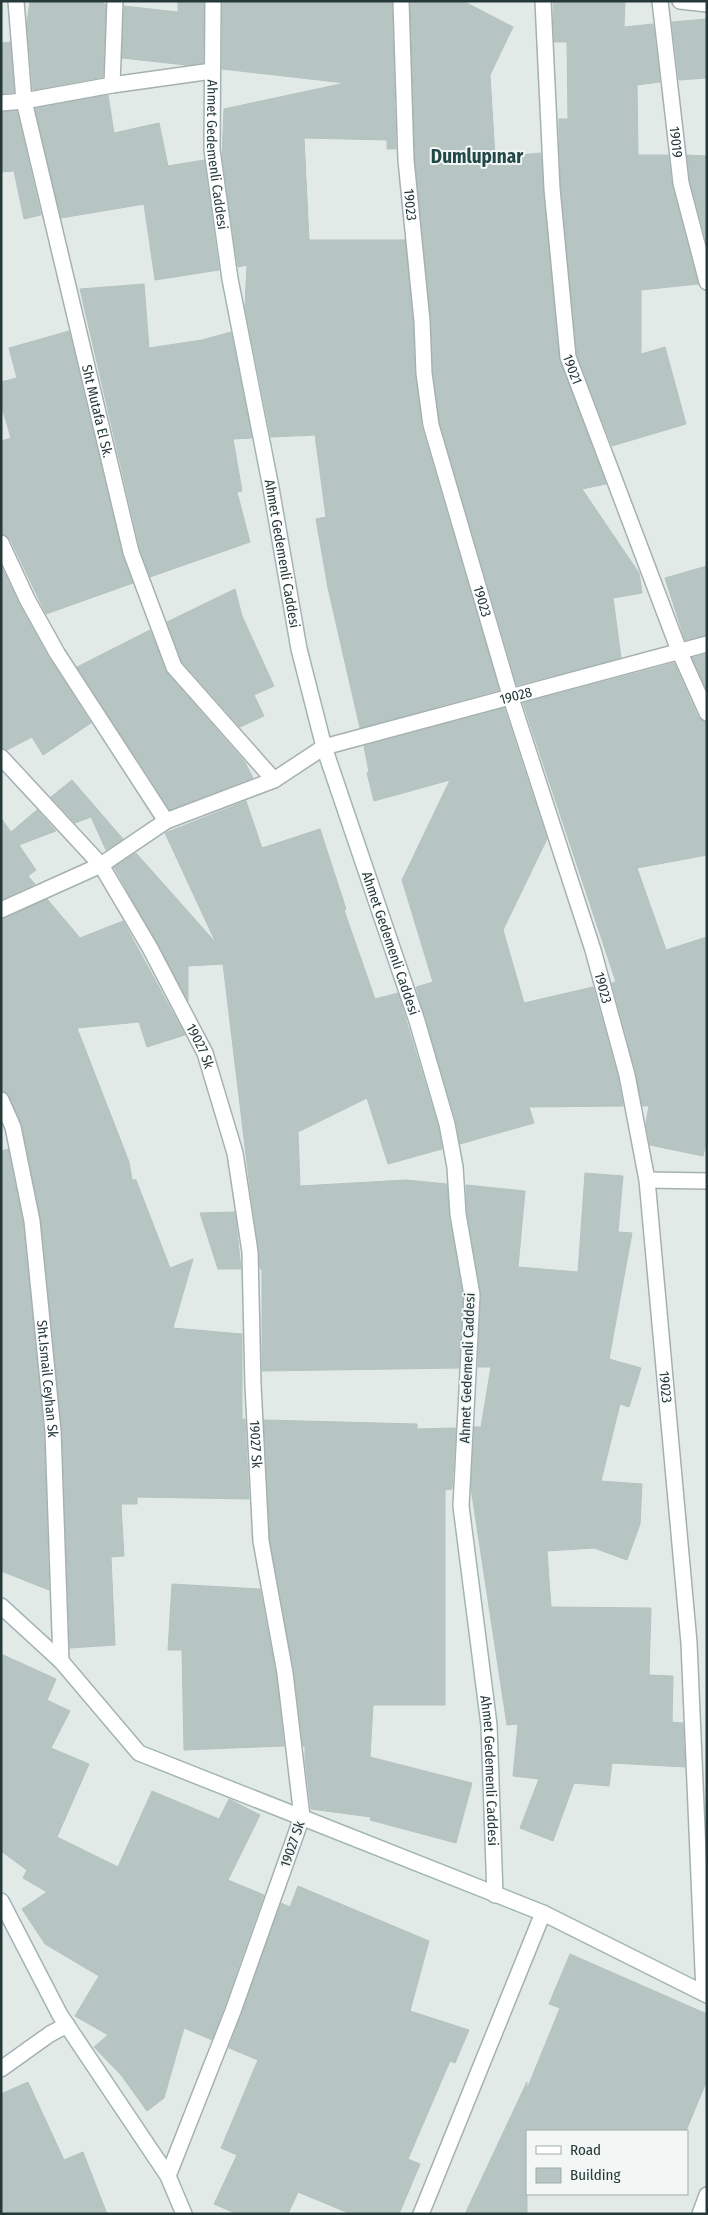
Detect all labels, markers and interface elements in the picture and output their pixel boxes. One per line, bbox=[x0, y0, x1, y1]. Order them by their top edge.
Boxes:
street label: Ahmet Gedemenli Caddesi bbox=[203, 80, 231, 231]
street label: 19019 bbox=[666, 125, 686, 159]
district label: Dumlupınar bbox=[431, 145, 524, 168]
street label: 19023 bbox=[400, 188, 420, 221]
street label: 19021 bbox=[559, 352, 586, 387]
street label: Sht Mutafa El Sk. bbox=[78, 363, 116, 459]
street label: Ahmet Gedemenli Caddesi bbox=[261, 478, 303, 630]
street label: 19023 bbox=[469, 584, 495, 619]
street label: 19028 bbox=[498, 684, 534, 708]
street label: Ahmet Gedemenli Caddesi bbox=[358, 869, 422, 1017]
street label: 19023 bbox=[590, 970, 615, 1006]
street label: 19027 Sk bbox=[182, 1021, 217, 1071]
street label: Ahmet Gedemenli Caddesi bbox=[456, 1293, 479, 1444]
street label: Sht.Ismail Ceyhan Sk bbox=[33, 1319, 61, 1438]
street label: 19023 bbox=[655, 1370, 675, 1404]
street label: 19027 Sk bbox=[246, 1420, 265, 1469]
street label: Ahmet Gedemenli Caddesi bbox=[476, 1694, 501, 1846]
street label: 19027 Sk bbox=[277, 1818, 308, 1870]
legend bbox=[526, 2130, 688, 2195]
text: Road bbox=[570, 2141, 601, 2159]
text: Building bbox=[570, 2166, 621, 2184]

